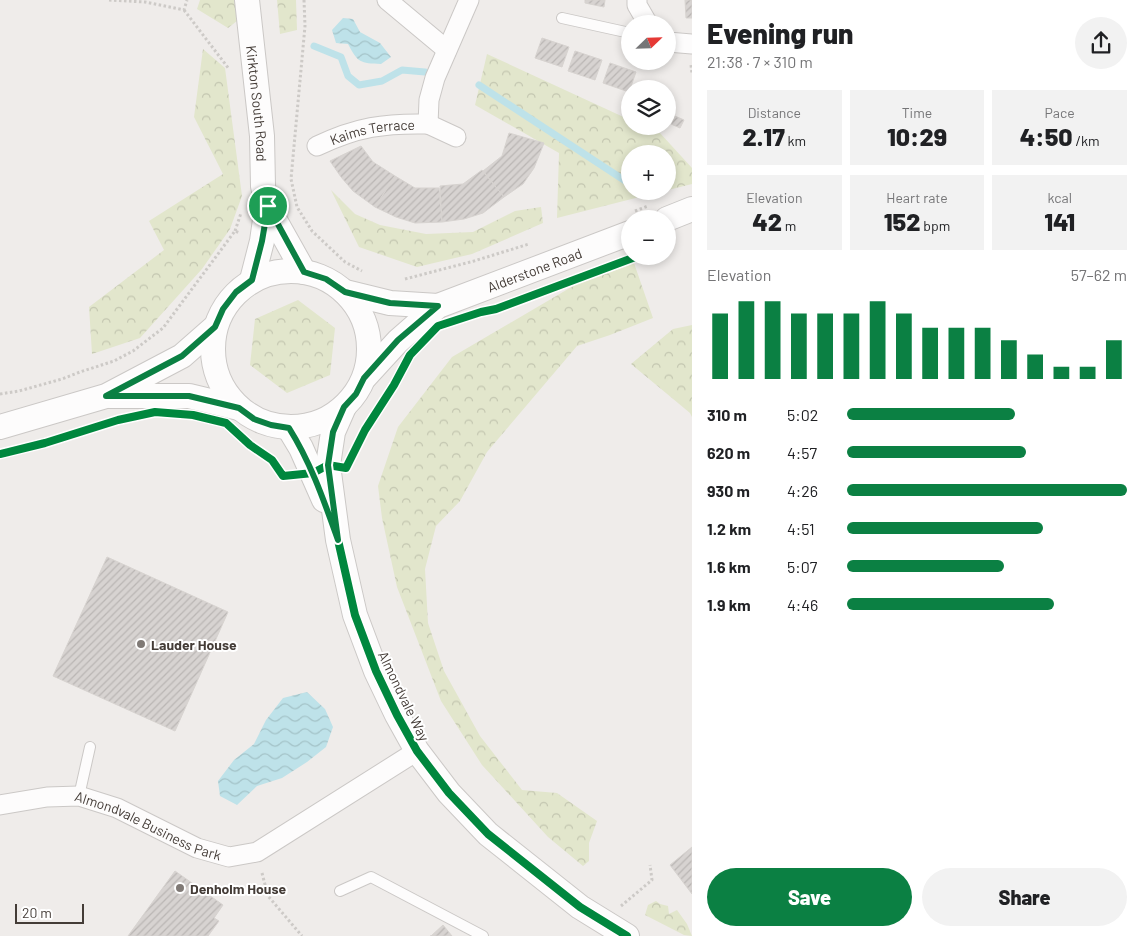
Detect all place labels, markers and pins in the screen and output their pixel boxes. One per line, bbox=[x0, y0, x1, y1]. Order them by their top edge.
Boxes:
pin bbox=[247, 185, 289, 227]
place label: Lauder House bbox=[151, 636, 237, 653]
marker: Lauder House bbox=[135, 638, 147, 650]
place label: Denholm House bbox=[190, 880, 287, 897]
marker: Denholm House bbox=[174, 882, 186, 894]

